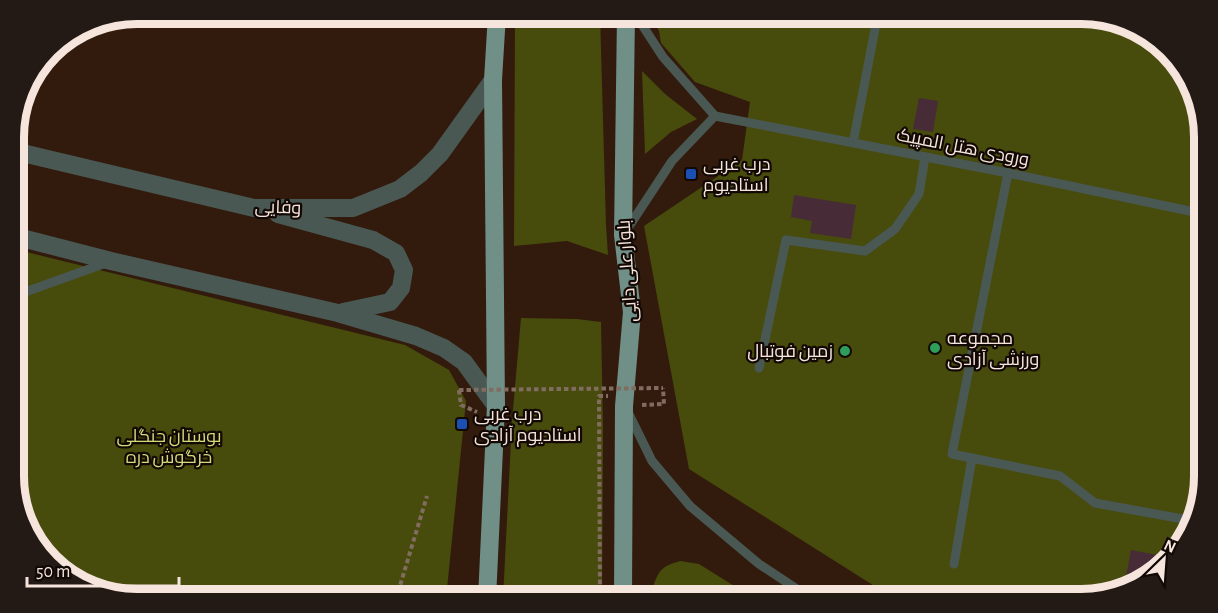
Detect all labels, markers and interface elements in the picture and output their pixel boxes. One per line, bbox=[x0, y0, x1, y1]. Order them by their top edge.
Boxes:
street label: ورودی هتل المپیک bbox=[895, 126, 1031, 171]
place label: درب غربی استادیوم bbox=[703, 156, 770, 197]
marker: درب غربی استادیوم bbox=[684, 167, 698, 181]
street label: وفایی bbox=[254, 198, 302, 219]
street label: بلوار علی دایی bbox=[615, 219, 642, 323]
place label: مجموعه ورزشی آزادی bbox=[947, 330, 1039, 370]
marker: مجموعه ورزشی آزادی bbox=[928, 341, 942, 355]
place label: زمین فوتبال bbox=[747, 343, 833, 362]
marker: زمین فوتبال bbox=[838, 344, 852, 358]
place label: درب غربی استادیوم آزادی bbox=[474, 406, 582, 447]
marker: درب غربی استادیوم آزادی bbox=[455, 417, 469, 431]
park label: بوستان جنگلی خرگوش دره bbox=[116, 428, 222, 468]
north arrow bbox=[1134, 529, 1194, 589]
text: N bbox=[1161, 537, 1178, 556]
scale bar bbox=[27, 550, 178, 588]
text: 50 m bbox=[36, 563, 70, 581]

